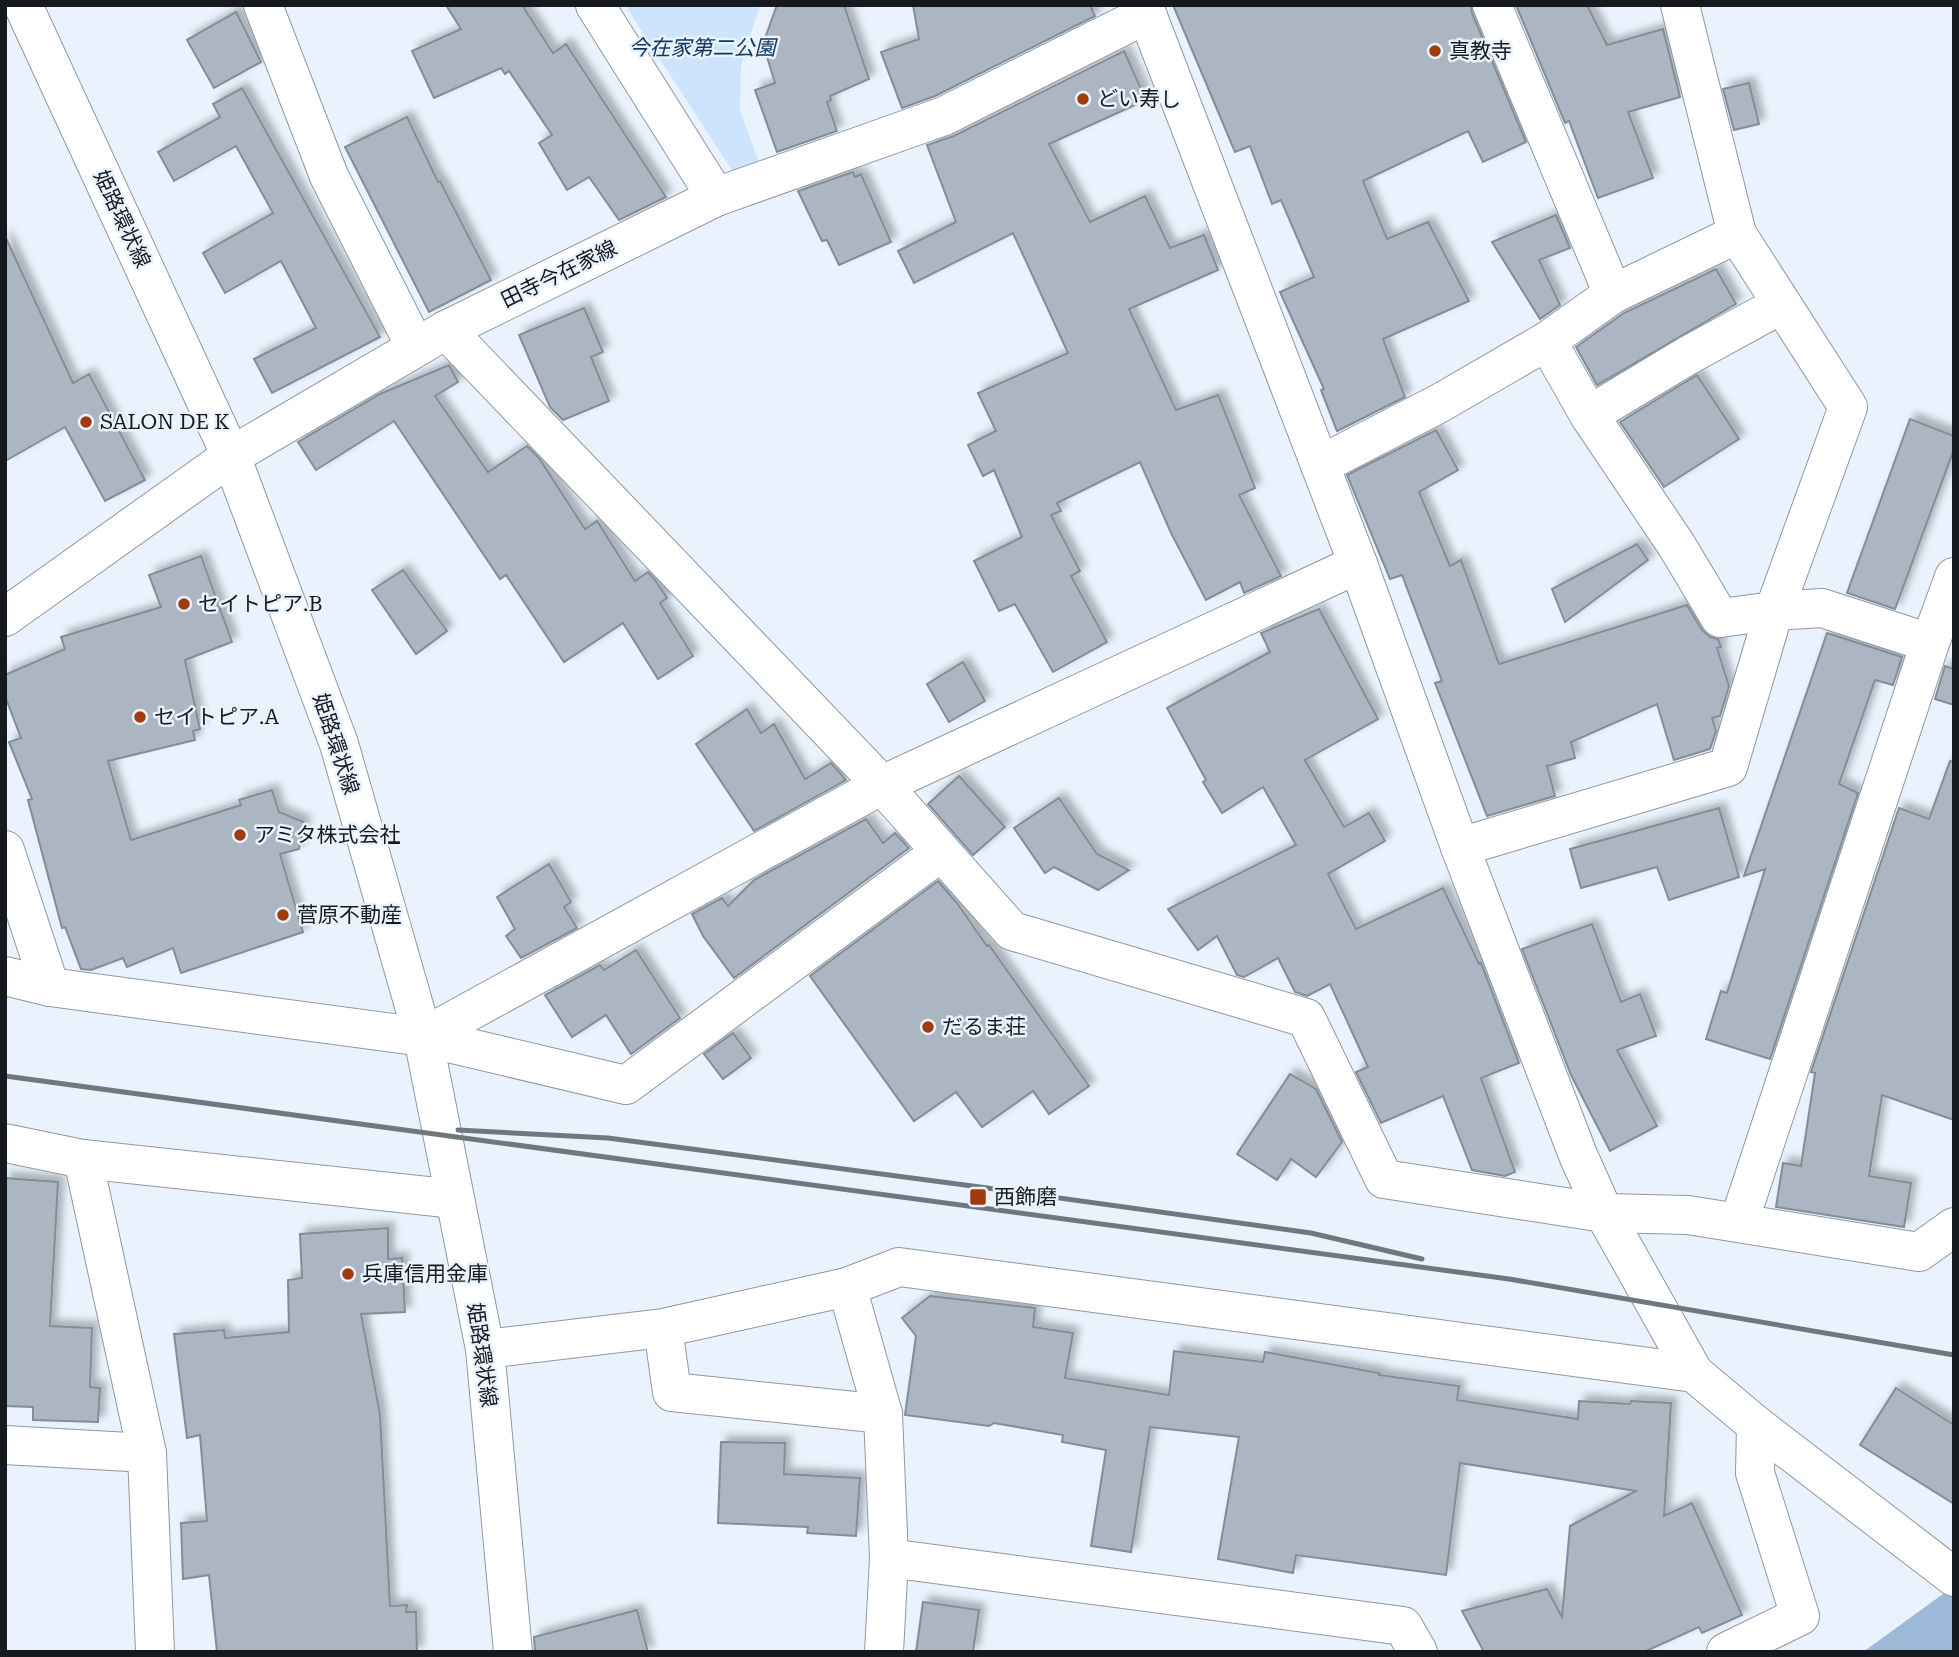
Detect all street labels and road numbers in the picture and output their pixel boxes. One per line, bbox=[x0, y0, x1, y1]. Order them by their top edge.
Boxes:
street label: 姫路環状線 bbox=[89, 166, 155, 272]
street label: 田寺今在家線 bbox=[497, 236, 621, 312]
street label: 姫路環状線 bbox=[308, 690, 364, 798]
street label: 姫路環状線 bbox=[463, 1301, 501, 1409]

